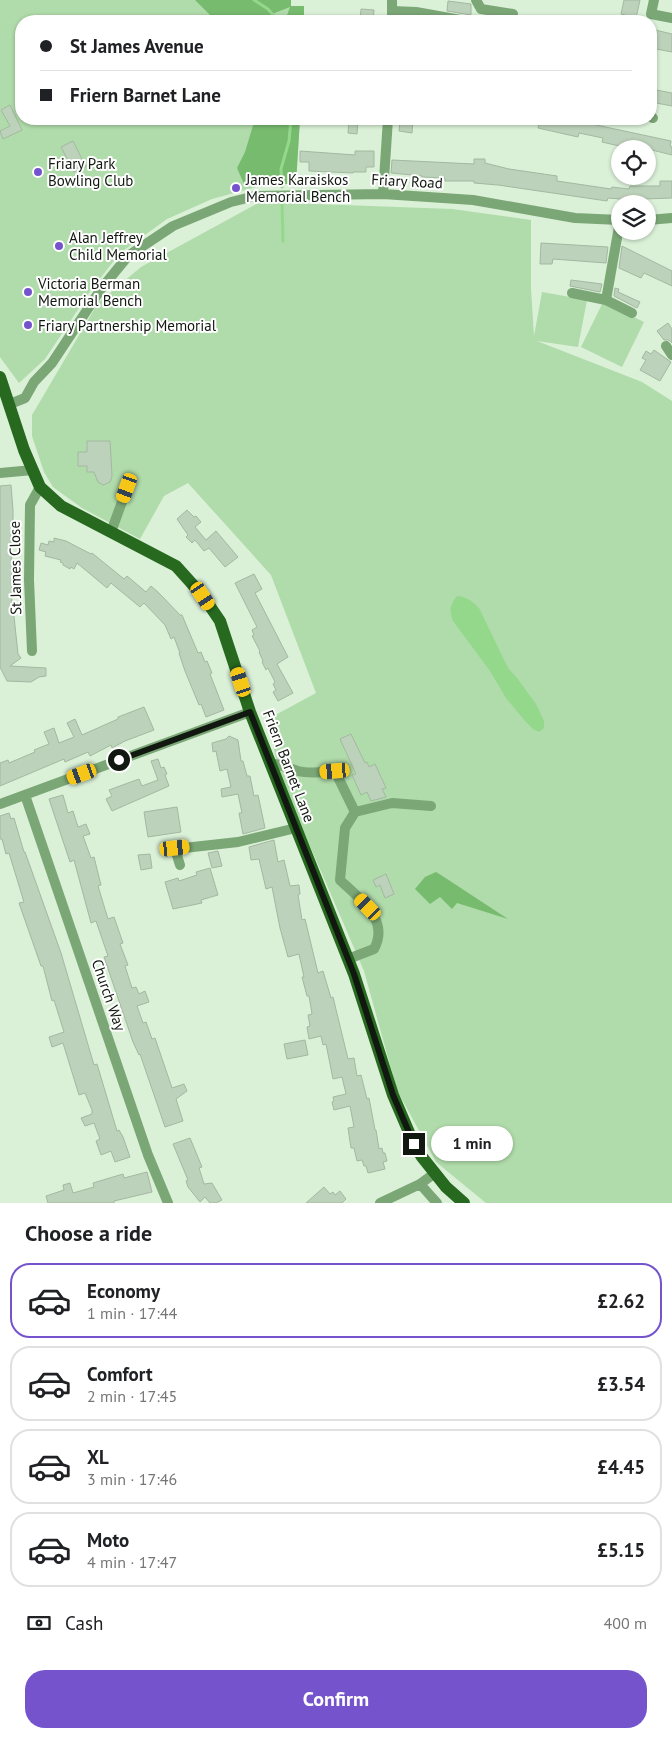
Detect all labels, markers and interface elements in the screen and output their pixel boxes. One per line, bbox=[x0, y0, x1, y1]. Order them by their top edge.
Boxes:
text: St James Avenue bbox=[70, 34, 204, 58]
text: Friern Barnet Lane bbox=[70, 83, 221, 107]
map controls bbox=[611, 140, 656, 240]
button: locate bbox=[611, 140, 656, 185]
place label: Friary Park Bowling Club bbox=[48, 154, 133, 190]
marker: Friary Park Bowling Club bbox=[32, 166, 44, 178]
place label: James Karaiskos Memorial Bench bbox=[245, 170, 350, 206]
street label: Friary Road bbox=[371, 170, 443, 192]
marker: James Karaiskos Memorial Bench bbox=[230, 182, 242, 194]
button: layers bbox=[611, 195, 656, 240]
place label: Alan Jeffrey Child Memorial bbox=[69, 228, 168, 264]
marker: Alan Jeffrey Child Memorial bbox=[53, 240, 65, 252]
place label: Victoria Berman Memorial Bench bbox=[37, 274, 142, 310]
marker: Victoria Berman Memorial Bench bbox=[22, 286, 34, 298]
place label: Friary Partnership Memorial bbox=[38, 316, 217, 335]
marker: Friary Partnership Memorial bbox=[22, 319, 34, 331]
car bbox=[114, 471, 139, 505]
street label: St James Close bbox=[5, 521, 25, 615]
car bbox=[188, 579, 217, 613]
car bbox=[229, 665, 252, 699]
street label: Friern Barnet Lane bbox=[259, 707, 319, 825]
route start bbox=[108, 749, 130, 771]
car bbox=[65, 762, 98, 786]
car bbox=[319, 762, 350, 780]
car bbox=[159, 839, 190, 857]
car bbox=[352, 891, 383, 923]
street label: Church Way bbox=[88, 957, 130, 1033]
callout: 1 min bbox=[432, 1126, 514, 1162]
route end bbox=[403, 1133, 425, 1155]
text: 1 min bbox=[452, 1133, 492, 1153]
text: Choose a ride bbox=[25, 1219, 152, 1247]
icon: car bbox=[27, 1278, 72, 1323]
text: Economy bbox=[87, 1279, 160, 1303]
text: £2.62 bbox=[597, 1289, 645, 1313]
text: 1 min · 17:44 bbox=[87, 1303, 177, 1323]
icon: car bbox=[27, 1361, 72, 1406]
text: Comfort bbox=[87, 1362, 153, 1386]
text: £3.54 bbox=[597, 1372, 645, 1396]
text: 2 min · 17:45 bbox=[87, 1386, 177, 1406]
icon: car bbox=[27, 1444, 72, 1489]
text: XL bbox=[87, 1445, 109, 1469]
text: £4.45 bbox=[597, 1455, 645, 1479]
text: 3 min · 17:46 bbox=[87, 1469, 177, 1489]
icon: car bbox=[27, 1527, 72, 1572]
text: Moto bbox=[87, 1528, 129, 1552]
text: £5.15 bbox=[597, 1538, 645, 1562]
text: 4 min · 17:47 bbox=[87, 1552, 177, 1572]
icon: cash bbox=[25, 1609, 53, 1637]
text: Cash bbox=[65, 1611, 103, 1635]
text: 400 m bbox=[604, 1613, 647, 1633]
button: Confirm bbox=[25, 1670, 647, 1728]

